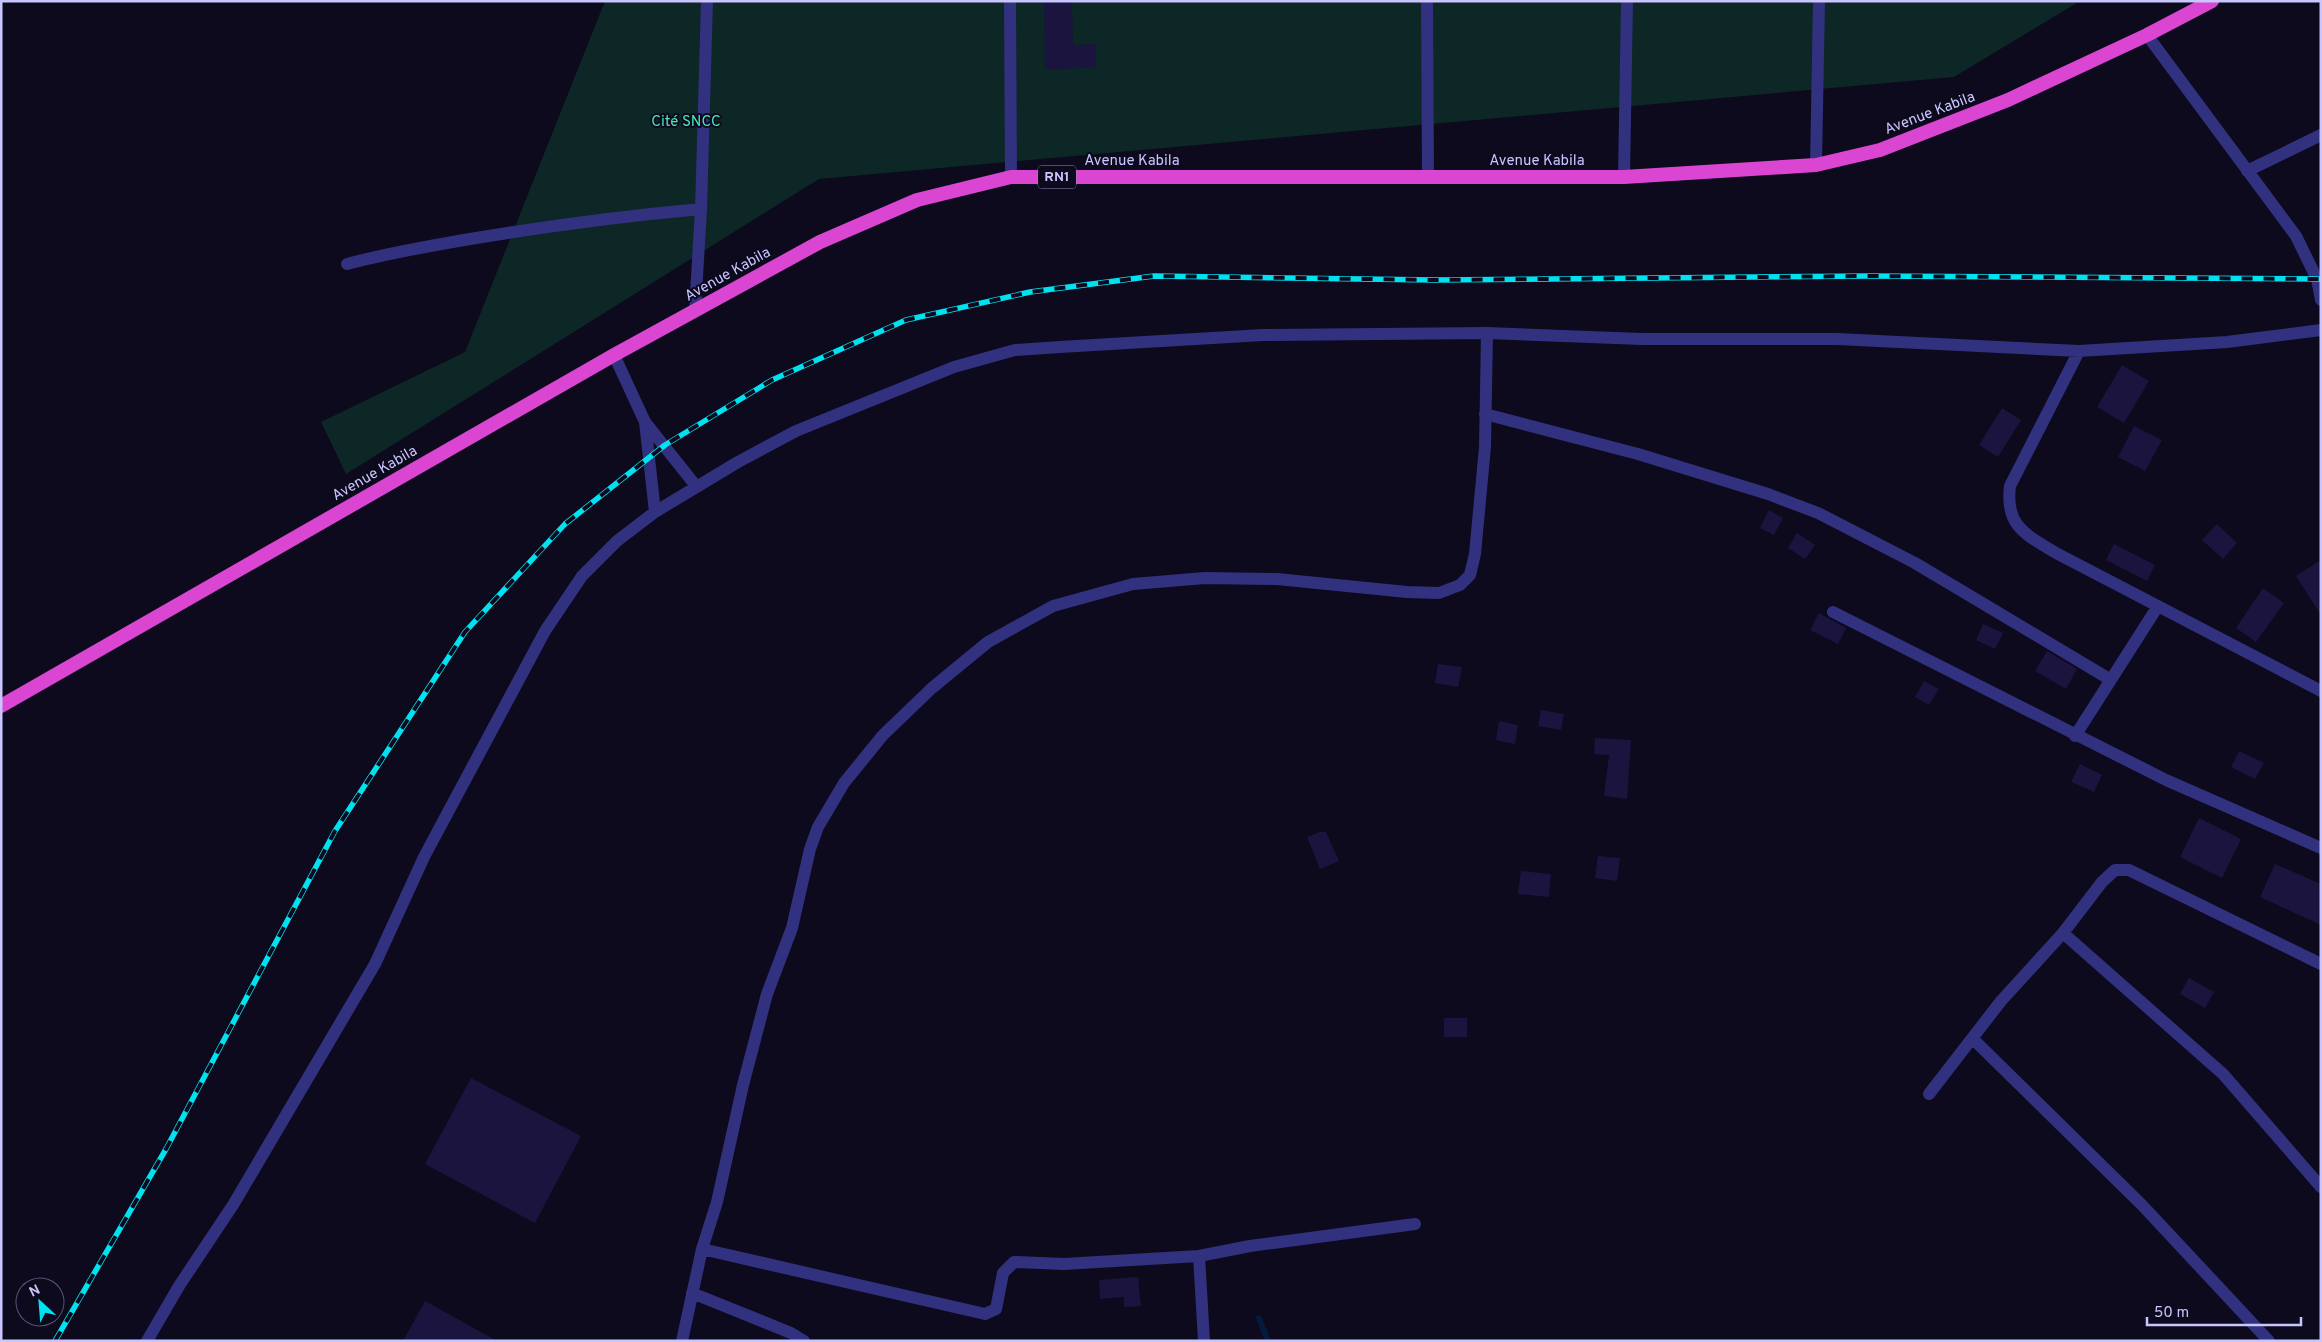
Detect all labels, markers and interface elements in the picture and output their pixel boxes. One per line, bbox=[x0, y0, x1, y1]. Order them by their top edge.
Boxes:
street label: Avenue Kabila bbox=[1882, 88, 1978, 140]
park label: Cité SNCC bbox=[651, 113, 721, 132]
street label: Avenue Kabila bbox=[1084, 152, 1180, 171]
street label: Avenue Kabila bbox=[1489, 152, 1585, 171]
road number: RN1 bbox=[1038, 166, 1076, 188]
street label: Avenue Kabila bbox=[682, 244, 774, 306]
street label: Avenue Kabila bbox=[329, 442, 421, 506]
north arrow bbox=[15, 1277, 65, 1327]
text: N bbox=[27, 1282, 43, 1302]
scale bar bbox=[2147, 1294, 2301, 1326]
text: 50 m bbox=[2154, 1304, 2189, 1323]

